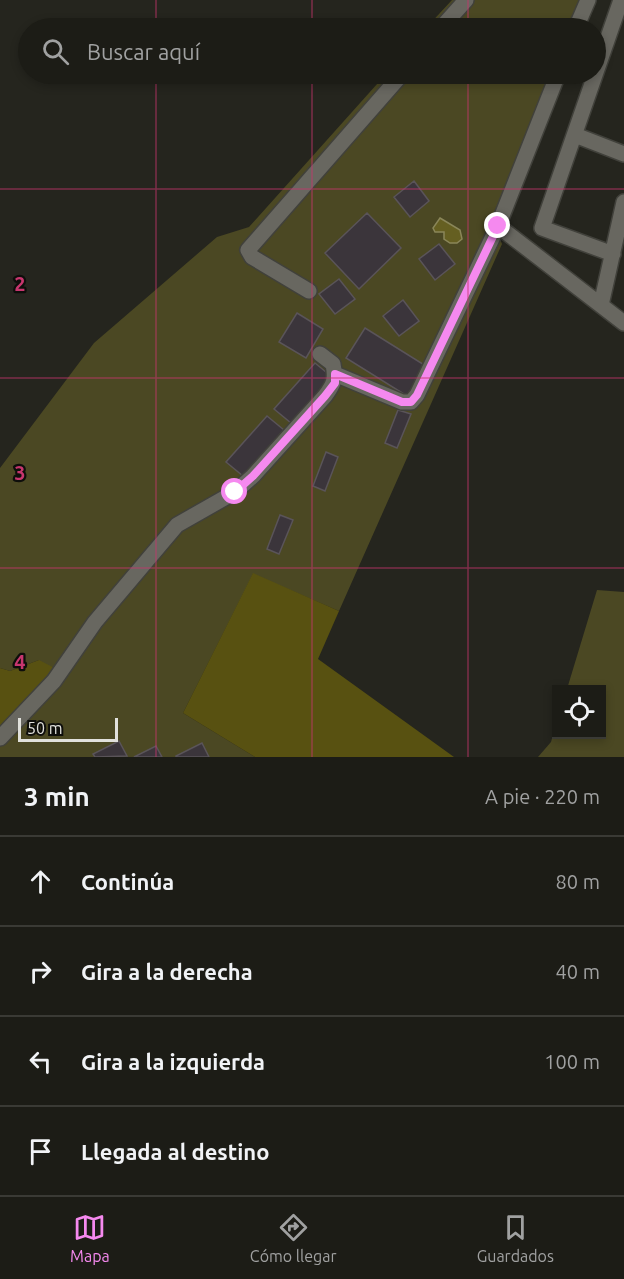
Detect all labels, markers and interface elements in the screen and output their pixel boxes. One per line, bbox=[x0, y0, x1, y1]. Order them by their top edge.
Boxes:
search box bbox=[18, 18, 606, 84]
icon: search bbox=[39, 35, 72, 68]
text: Buscar aquí bbox=[87, 39, 200, 64]
route end bbox=[484, 212, 510, 238]
text: 2 bbox=[14, 272, 26, 295]
text: 3 bbox=[14, 461, 26, 484]
route start bbox=[221, 478, 247, 504]
text: 4 bbox=[14, 650, 26, 673]
map controls bbox=[552, 685, 606, 739]
button: locate bbox=[552, 685, 606, 739]
scale bar bbox=[18, 715, 118, 742]
text: 50 m bbox=[27, 719, 63, 737]
text: 3 min bbox=[24, 782, 90, 811]
text: A pie · 220 m bbox=[485, 785, 600, 808]
icon: ahead bbox=[24, 865, 57, 898]
text: Continúa bbox=[81, 869, 174, 894]
text: 80 m bbox=[556, 870, 600, 893]
icon: right bbox=[24, 955, 57, 988]
text: Gira a la derecha bbox=[81, 959, 253, 984]
text: 40 m bbox=[556, 960, 600, 983]
icon: left bbox=[24, 1045, 57, 1078]
text: Gira a la izquierda bbox=[81, 1049, 265, 1074]
text: 100 m bbox=[544, 1050, 600, 1073]
icon: arrive bbox=[24, 1135, 57, 1168]
text: Llegada al destino bbox=[81, 1139, 269, 1164]
tab: Mapa bbox=[70, 1211, 110, 1265]
tab: Cómo llegar bbox=[250, 1211, 337, 1265]
tab: Guardados bbox=[477, 1211, 554, 1265]

